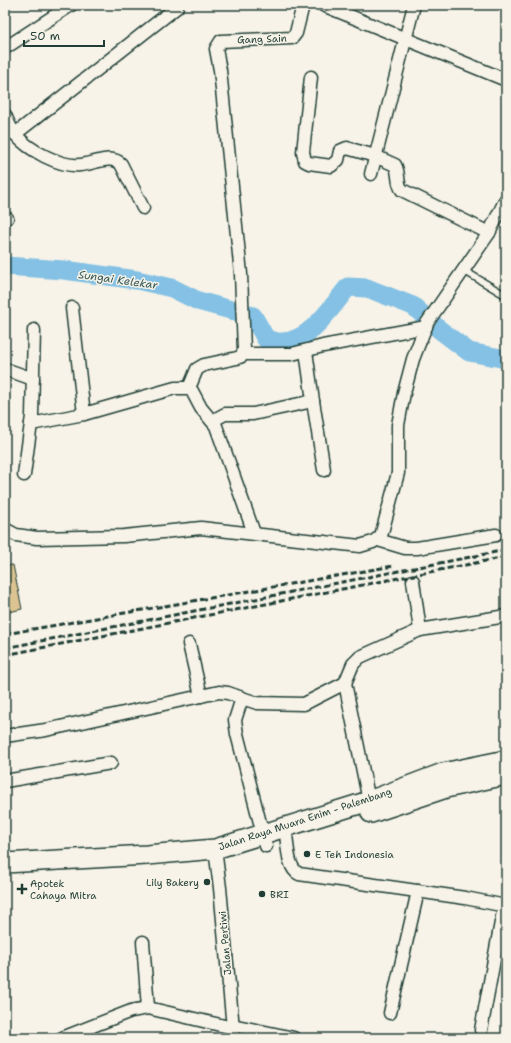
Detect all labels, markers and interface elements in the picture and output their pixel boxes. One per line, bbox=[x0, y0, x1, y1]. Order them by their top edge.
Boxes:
scale bar bbox=[24, 22, 104, 48]
text: 50 m bbox=[30, 28, 60, 44]
street label: Gang Sain bbox=[237, 32, 287, 46]
water label: Sungai Kelekar bbox=[77, 267, 159, 293]
street label: Jalan Raya Muara Enim - Palembang bbox=[217, 785, 393, 853]
place label: E Teh Indonesia bbox=[315, 848, 394, 861]
marker: E Teh Indonesia bbox=[302, 849, 312, 859]
place label: Lily Bakery bbox=[146, 876, 199, 889]
place label: Apotek Cahaya Mitra bbox=[30, 877, 97, 902]
marker: Lily Bakery bbox=[202, 877, 212, 887]
marker: Apotek Cahaya Mitra bbox=[17, 884, 27, 894]
place label: BRI bbox=[270, 888, 289, 901]
marker: BRI bbox=[257, 889, 267, 899]
street label: Jalan Pertiwi bbox=[216, 910, 234, 976]

